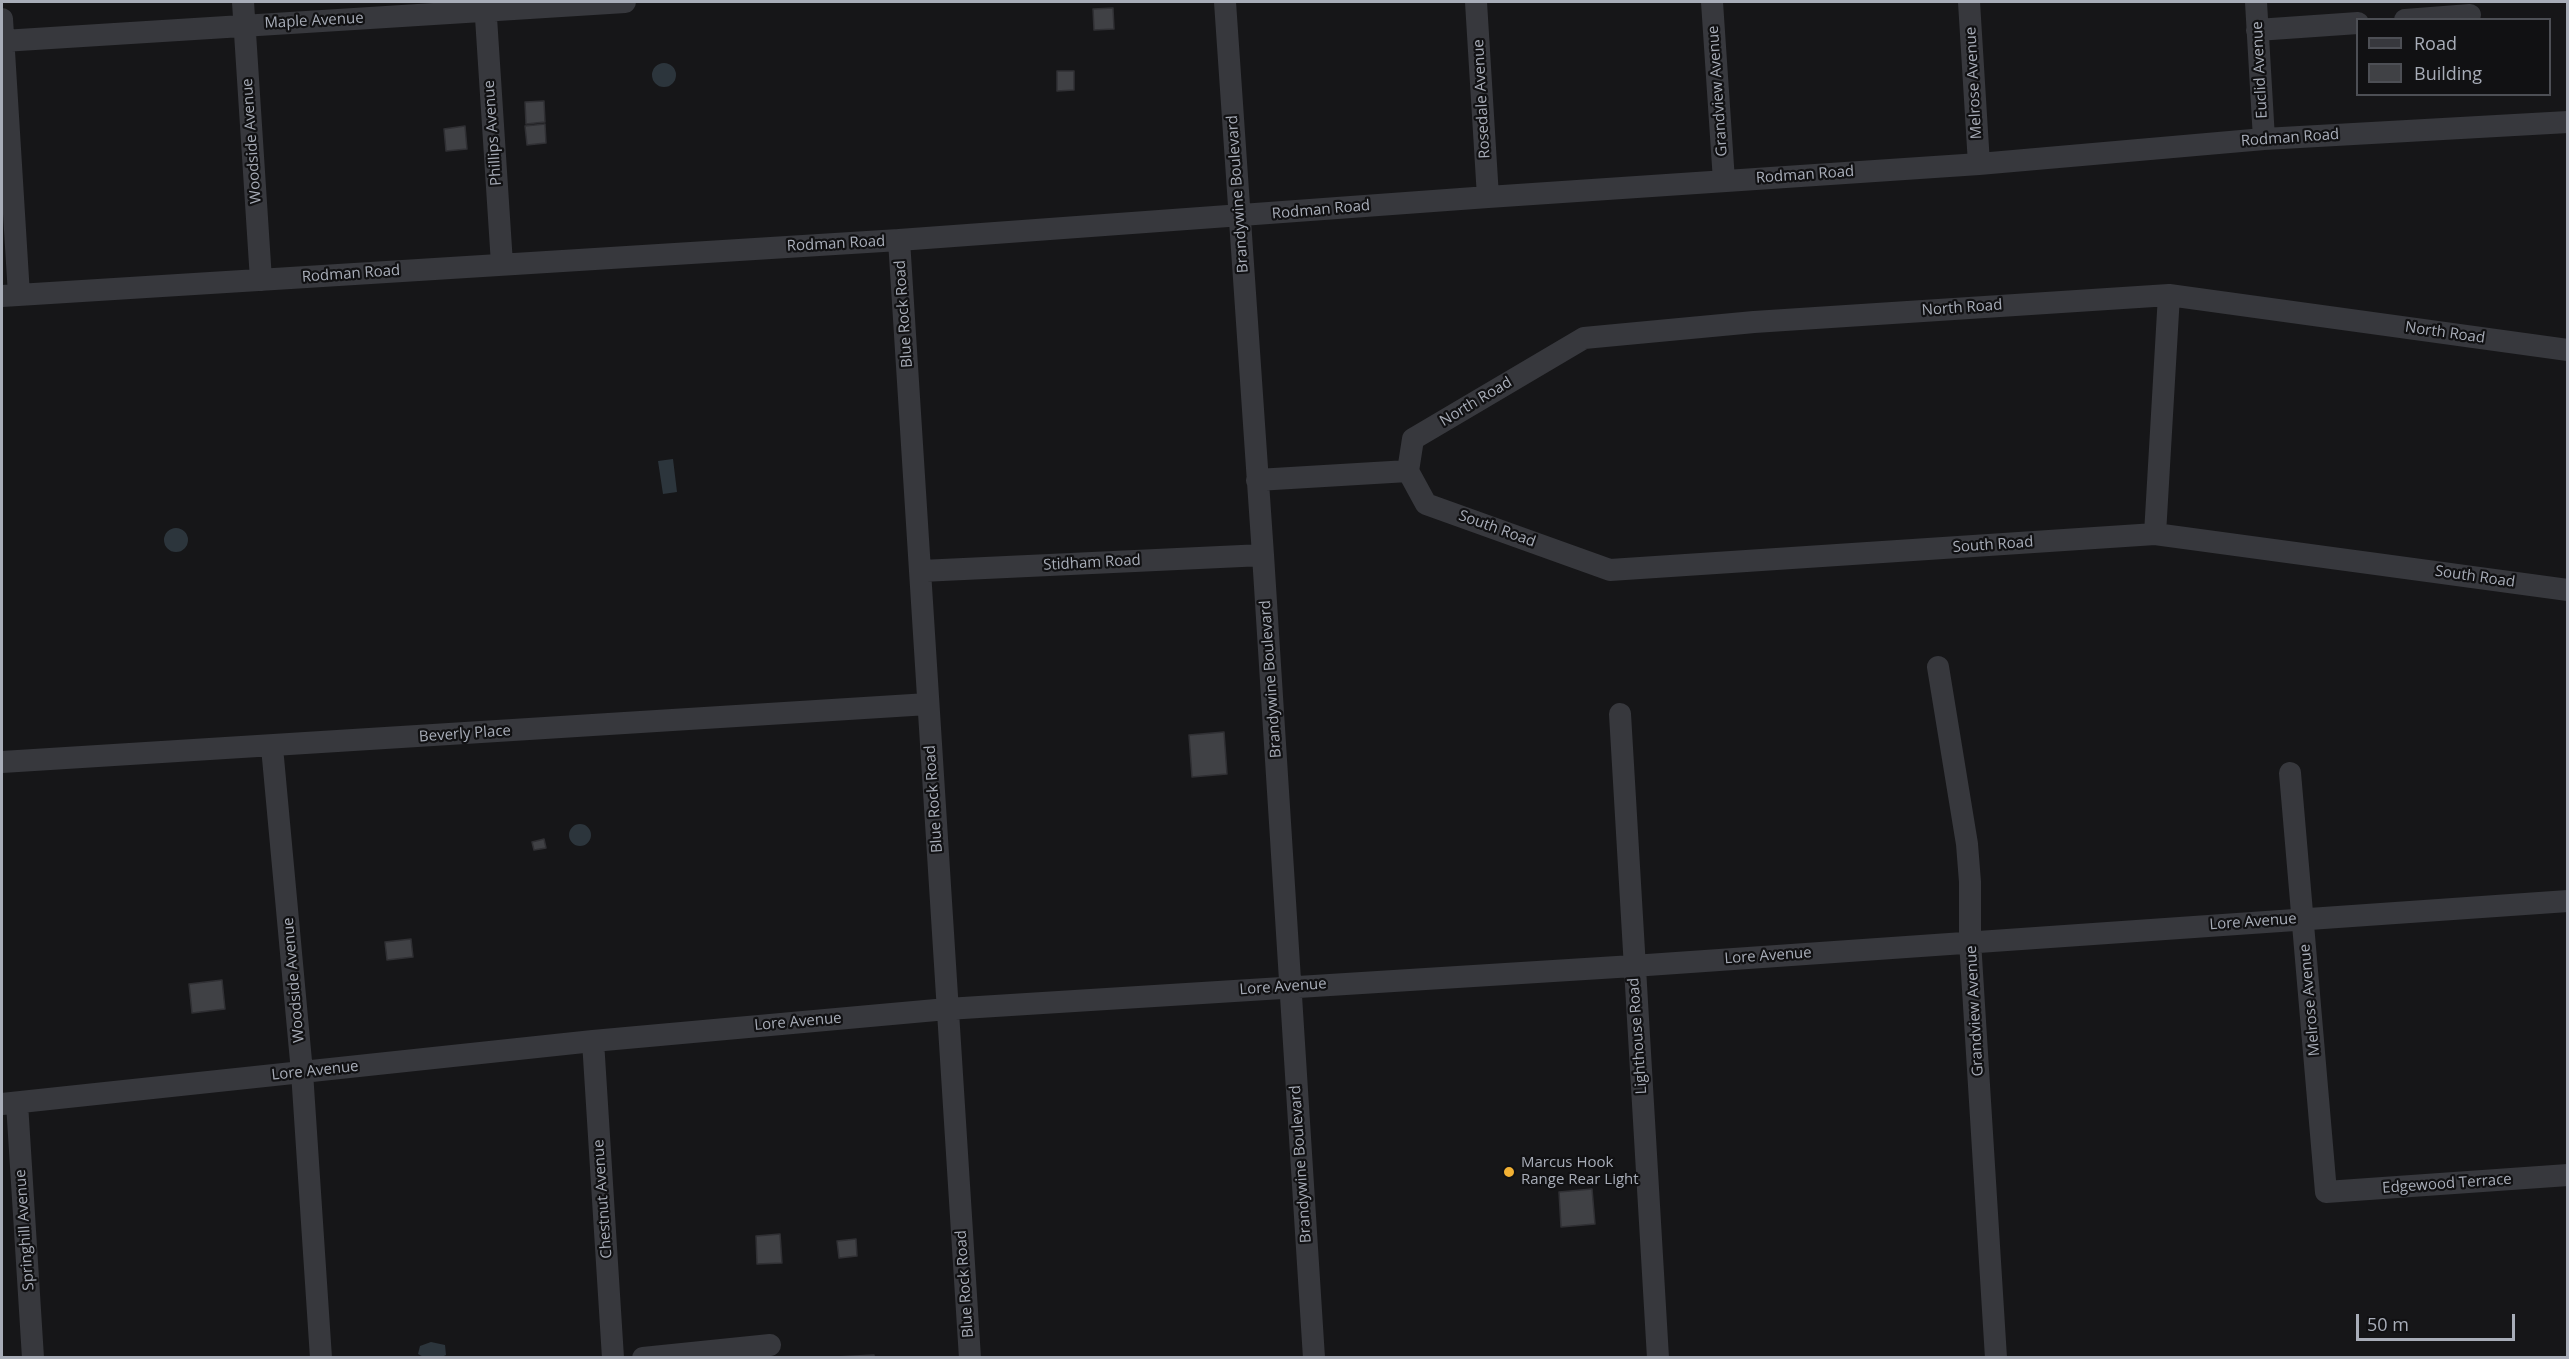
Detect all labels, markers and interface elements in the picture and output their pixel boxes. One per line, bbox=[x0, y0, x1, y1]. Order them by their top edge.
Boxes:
street label: Maple Avenue bbox=[264, 9, 364, 33]
legend bbox=[2356, 18, 2551, 96]
street label: Euclid Avenue bbox=[2248, 21, 2272, 119]
street label: Grandview Avenue bbox=[1704, 25, 1732, 157]
street label: Melrose Avenue bbox=[1962, 26, 1986, 140]
text: Road bbox=[2414, 31, 2457, 55]
street label: Rosedale Avenue bbox=[1470, 39, 1494, 159]
text: Building bbox=[2414, 61, 2482, 85]
street label: Woodside Avenue bbox=[239, 78, 265, 204]
street label: Phillips Avenue bbox=[480, 80, 506, 186]
street label: Brandywine Boulevard bbox=[1224, 114, 1252, 274]
street label: Rodman Road bbox=[2240, 126, 2340, 150]
street label: Rodman Road bbox=[1755, 163, 1855, 187]
street label: Rodman Road bbox=[1271, 197, 1371, 223]
street label: Rodman Road bbox=[786, 232, 886, 256]
street label: Blue Rock Road bbox=[891, 259, 917, 369]
street label: Rodman Road bbox=[301, 262, 401, 286]
street label: North Road bbox=[1921, 296, 2003, 320]
street label: North Road bbox=[2404, 318, 2486, 348]
street label: North Road bbox=[1437, 374, 1515, 430]
street label: South Road bbox=[1456, 507, 1538, 551]
street label: South Road bbox=[1952, 533, 2034, 557]
street label: Stidham Road bbox=[1043, 551, 1141, 575]
street label: South Road bbox=[2434, 562, 2516, 592]
street label: Brandywine Boulevard bbox=[1257, 599, 1285, 759]
street label: Beverly Place bbox=[418, 722, 512, 746]
street label: Blue Rock Road bbox=[921, 744, 947, 854]
street label: Lore Avenue bbox=[2209, 910, 2297, 934]
street label: Woodside Avenue bbox=[280, 917, 308, 1043]
street label: Melrose Avenue bbox=[2296, 943, 2324, 1057]
street label: Lore Avenue bbox=[1724, 944, 1812, 968]
street label: Grandview Avenue bbox=[1963, 945, 1987, 1077]
street label: Lore Avenue bbox=[1239, 975, 1327, 999]
street label: Lighthouse Road bbox=[1625, 977, 1651, 1095]
street label: Lore Avenue bbox=[754, 1009, 842, 1035]
street label: Lore Avenue bbox=[271, 1057, 359, 1085]
street label: Brandywine Boulevard bbox=[1287, 1084, 1315, 1244]
street label: Chestnut Avenue bbox=[590, 1139, 616, 1259]
place label: Marcus Hook Range Rear Light bbox=[1521, 1154, 1639, 1189]
marker: Marcus Hook Range Rear Light bbox=[1502, 1165, 1516, 1179]
street label: Springhill Avenue bbox=[12, 1169, 38, 1291]
street label: Edgewood Terrace bbox=[2382, 1170, 2512, 1198]
street label: Blue Rock Road bbox=[952, 1229, 978, 1339]
scale bar bbox=[2359, 1302, 2518, 1340]
text: 50 m bbox=[2367, 1312, 2409, 1336]

